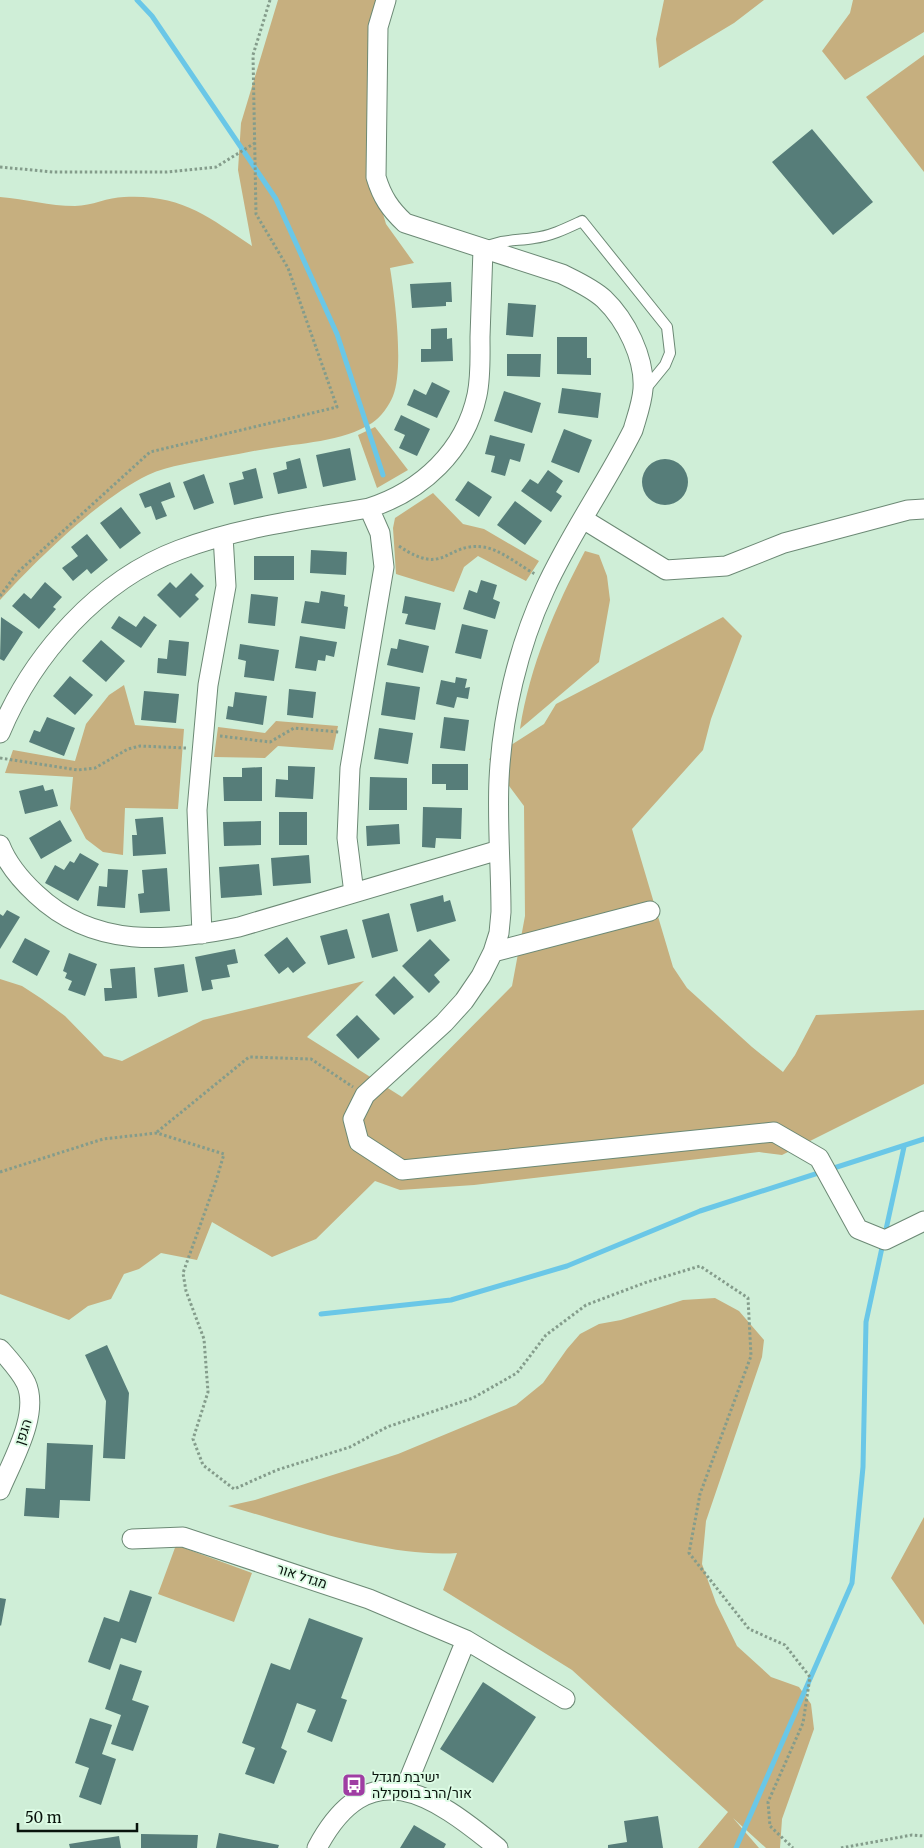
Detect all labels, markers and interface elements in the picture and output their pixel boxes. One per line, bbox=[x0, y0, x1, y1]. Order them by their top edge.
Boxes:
street label: הגפן bbox=[10, 1417, 36, 1447]
street label: מגדל אור bbox=[274, 1559, 330, 1593]
place label: ישיבת מגדל אור/הרב בוסקילה bbox=[372, 1768, 472, 1802]
bus stop icon: ישיבת מגדל אור/הרב בוסקילה bbox=[341, 1772, 367, 1798]
scale bar bbox=[18, 1800, 136, 1832]
text: 50 m bbox=[25, 1808, 62, 1827]

